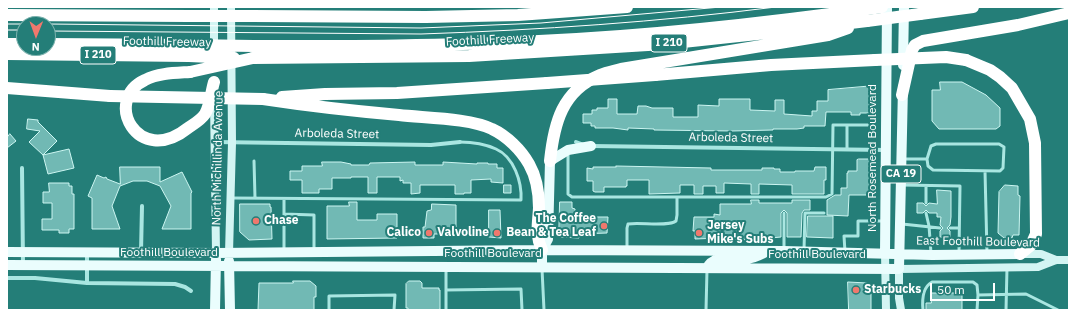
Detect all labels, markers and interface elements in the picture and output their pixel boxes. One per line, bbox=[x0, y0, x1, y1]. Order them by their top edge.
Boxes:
north arrow bbox=[16, 16, 56, 56]
street label: Foothill Freeway bbox=[445, 30, 535, 50]
street label: Foothill Freeway bbox=[123, 34, 211, 50]
road number: I 210 bbox=[651, 34, 687, 52]
text: N bbox=[32, 40, 40, 54]
road number: I 210 bbox=[80, 46, 116, 64]
street label: North Rosemead Boulevard bbox=[866, 84, 880, 232]
street label: North Michillinda Avenue bbox=[210, 91, 226, 225]
street label: Arboleda Street bbox=[295, 126, 379, 142]
street label: Arboleda Street bbox=[689, 130, 773, 146]
road number: CA 19 bbox=[881, 165, 921, 183]
place label: The Coffee Bean & Tea Leaf bbox=[506, 212, 596, 240]
place label: Chase bbox=[264, 214, 299, 228]
marker: Chase bbox=[251, 216, 261, 226]
place label: Jersey Mike's Subs bbox=[707, 219, 773, 247]
marker: The Coffee Bean & Tea Leaf bbox=[599, 221, 609, 231]
place label: Calico bbox=[386, 226, 421, 240]
place label: Valvoline bbox=[437, 226, 489, 240]
marker: Calico bbox=[424, 228, 434, 238]
marker: Valvoline bbox=[492, 228, 502, 238]
marker: Jersey Mike's Subs bbox=[694, 228, 704, 238]
street label: East Foothill Boulevard bbox=[916, 234, 1040, 250]
street label: Foothill Boulevard bbox=[120, 246, 218, 260]
street label: Foothill Boulevard bbox=[444, 247, 542, 261]
street label: Foothill Boulevard bbox=[768, 248, 866, 262]
scale bar bbox=[932, 275, 997, 301]
text: 50 m bbox=[937, 282, 965, 297]
place label: Starbucks bbox=[864, 283, 921, 297]
marker: Starbucks bbox=[851, 285, 861, 295]

